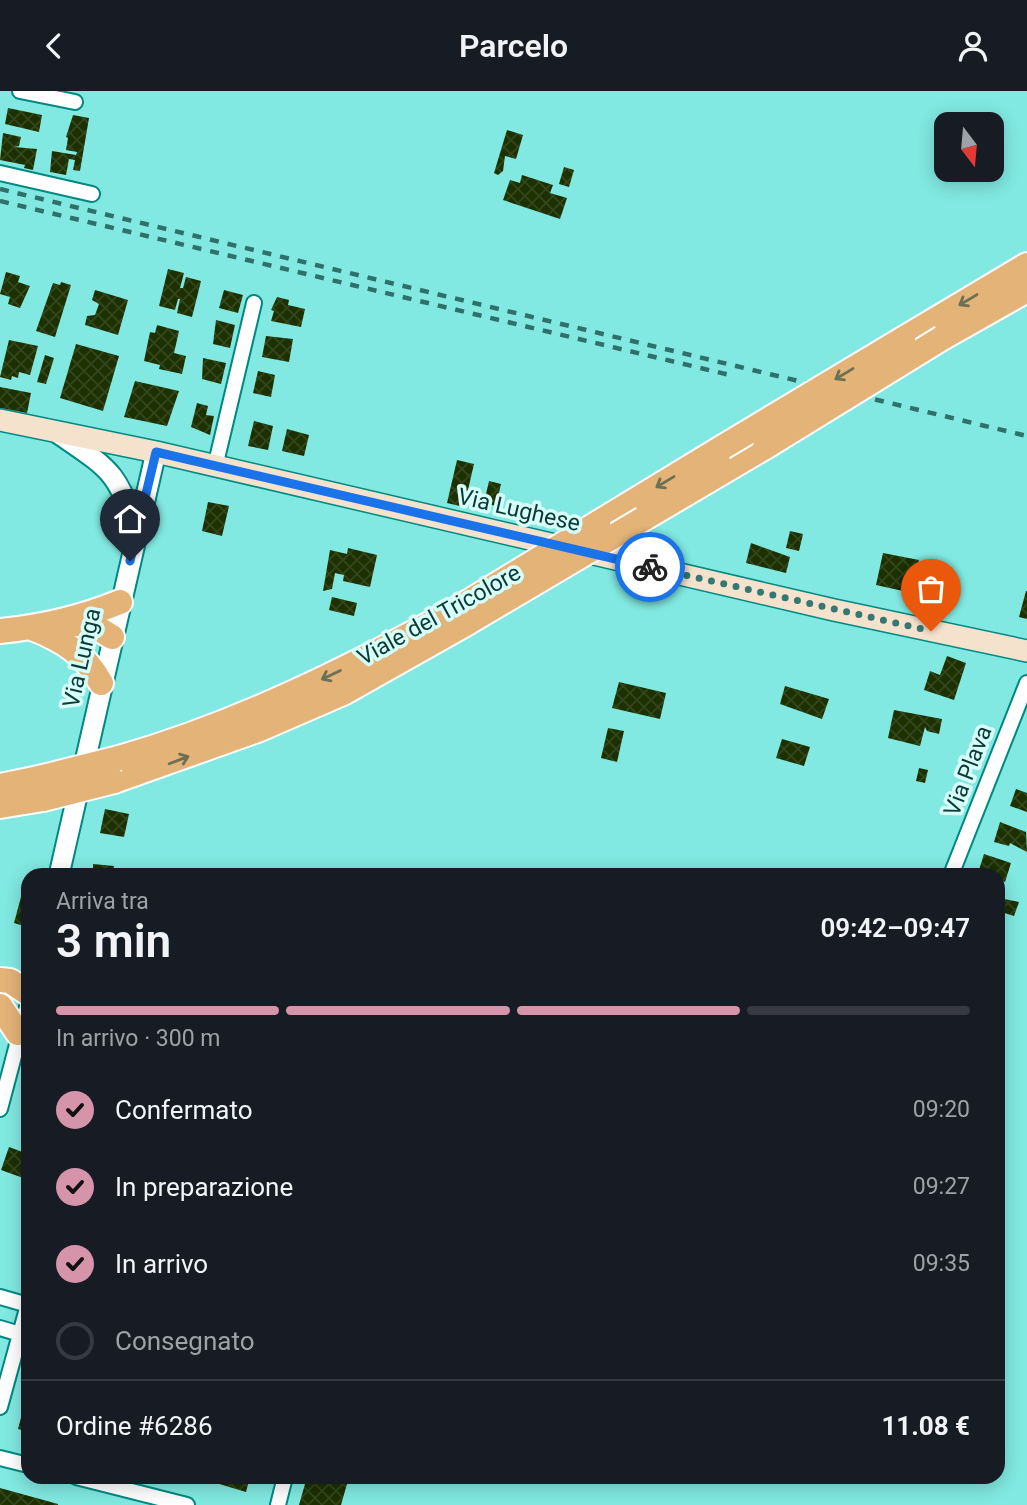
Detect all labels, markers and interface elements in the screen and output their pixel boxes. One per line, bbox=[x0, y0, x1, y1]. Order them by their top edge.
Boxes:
icon: back bbox=[35, 27, 73, 65]
text: Parcelo bbox=[459, 27, 568, 65]
icon: person bbox=[954, 27, 992, 65]
north arrow bbox=[934, 112, 1004, 182]
map controls bbox=[934, 112, 1004, 182]
one-way arrow bbox=[959, 293, 979, 307]
one-way arrow bbox=[835, 368, 855, 382]
one-way arrow bbox=[655, 476, 675, 490]
street label: Via Lughese bbox=[455, 483, 583, 537]
pin bbox=[100, 489, 160, 561]
icon: home bbox=[111, 500, 149, 538]
courier bbox=[615, 532, 685, 602]
icon: bike bbox=[631, 548, 669, 586]
street label: Viale del Tricolore bbox=[353, 559, 525, 671]
pin bbox=[901, 559, 961, 631]
icon: bag bbox=[912, 570, 950, 608]
street label: Via Lunga bbox=[57, 606, 107, 710]
one-way arrow bbox=[321, 668, 342, 682]
street label: Via Plava bbox=[938, 722, 998, 820]
one-way arrow bbox=[167, 752, 189, 765]
text: Arriva tra bbox=[56, 888, 149, 915]
text: 09:42–09:47 bbox=[820, 913, 970, 943]
text: 3 min bbox=[56, 914, 171, 968]
text: In arrivo · 300 m bbox=[56, 1025, 221, 1052]
icon: check bbox=[56, 1091, 94, 1129]
text: Confermato bbox=[115, 1095, 252, 1125]
text: 09:20 bbox=[913, 1096, 970, 1123]
icon: check bbox=[56, 1168, 94, 1206]
text: In preparazione bbox=[115, 1172, 293, 1202]
text: 09:27 bbox=[913, 1173, 970, 1200]
icon: check bbox=[56, 1245, 94, 1283]
text: In arrivo bbox=[115, 1249, 208, 1279]
text: 09:35 bbox=[913, 1250, 970, 1277]
text: Consegnato bbox=[115, 1326, 255, 1356]
text: Ordine #6286 bbox=[56, 1411, 213, 1441]
text: 11.08 € bbox=[881, 1411, 970, 1441]

